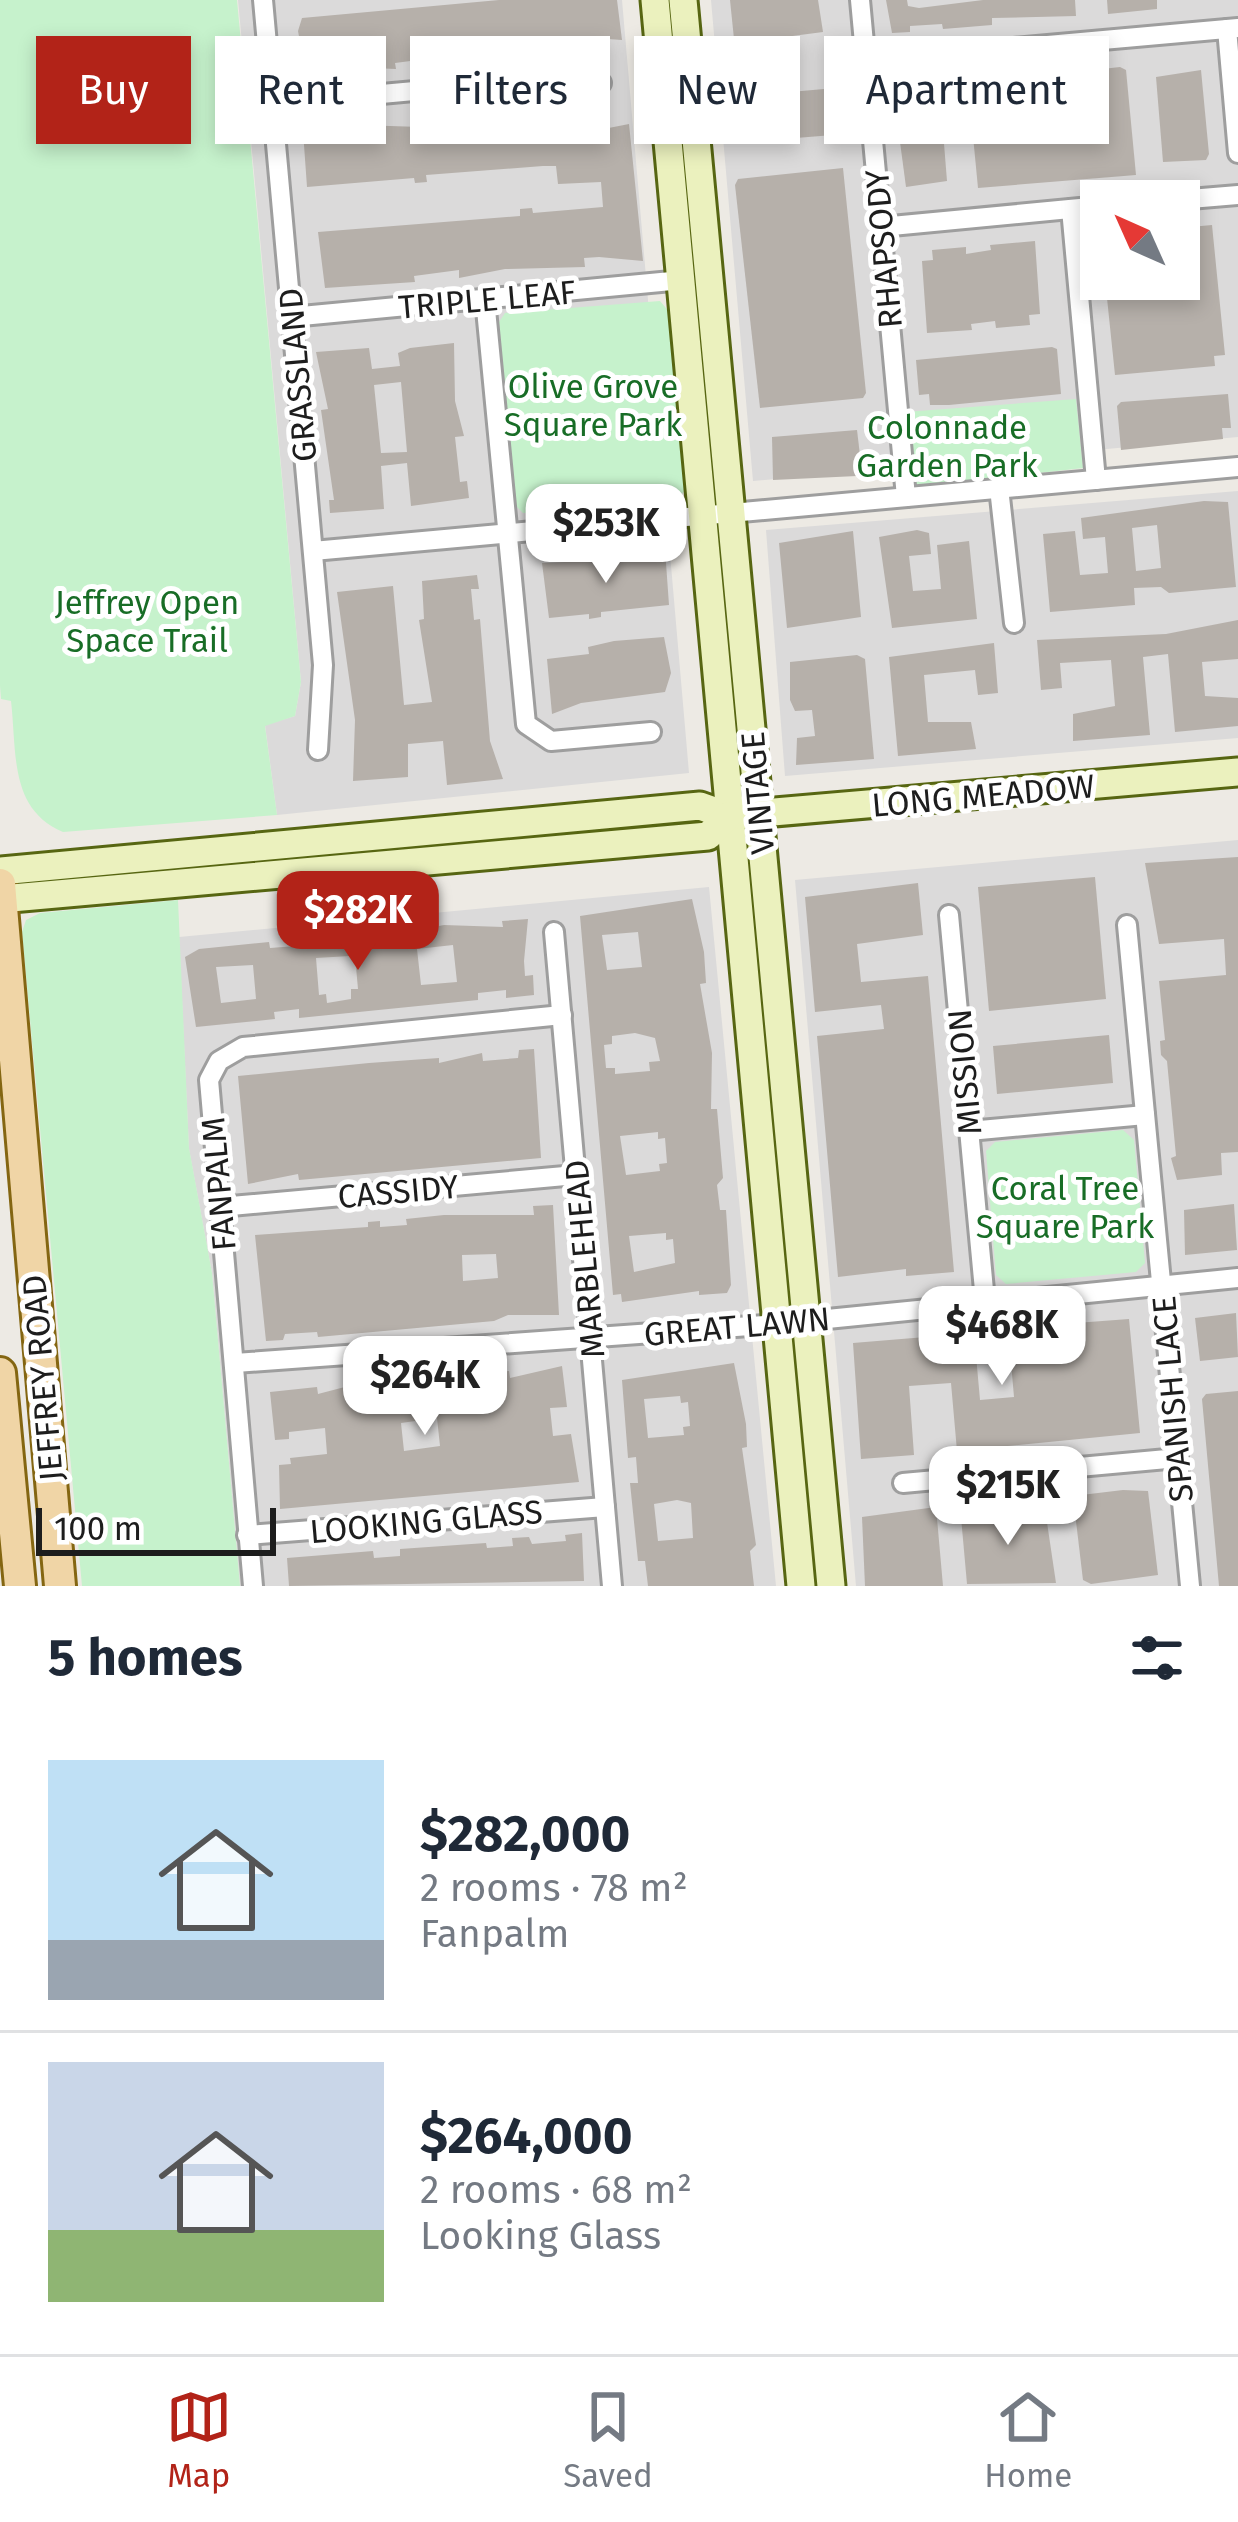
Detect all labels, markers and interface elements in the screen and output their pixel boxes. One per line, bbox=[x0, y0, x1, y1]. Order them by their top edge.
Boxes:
chip: Buy bbox=[36, 36, 191, 144]
chip: Rent bbox=[215, 36, 386, 144]
chip: Filters bbox=[410, 36, 610, 144]
chip: New bbox=[634, 36, 800, 144]
chip: Apartment bbox=[824, 36, 1109, 144]
street label: RHAPSODY bbox=[857, 168, 911, 330]
north arrow bbox=[1080, 180, 1200, 300]
map controls bbox=[1080, 180, 1200, 300]
street label: TRIPLE LEAF bbox=[397, 272, 577, 328]
street label: GRASSLAND bbox=[270, 286, 326, 464]
park label: Olive Grove Square Park bbox=[504, 367, 682, 445]
park label: Colonnade Garden Park bbox=[856, 408, 1038, 486]
pin: $253K bbox=[522, 484, 690, 586]
text: $253K bbox=[553, 500, 659, 546]
park label: Jeffrey Open Space Trail bbox=[55, 583, 239, 661]
street label: VINTAGE bbox=[733, 730, 783, 856]
street label: LONG MEADOW bbox=[870, 766, 1096, 826]
pin: $282K bbox=[274, 871, 442, 973]
text: $282K bbox=[304, 887, 412, 933]
street label: MISSION bbox=[940, 1007, 990, 1136]
street label: FANPALM bbox=[193, 1115, 245, 1252]
street label: MARBLEHEAD bbox=[556, 1158, 614, 1360]
street label: CASSIDY bbox=[336, 1167, 460, 1217]
park label: Coral Tree Square Park bbox=[976, 1169, 1154, 1247]
street label: JEFFREY ROAD bbox=[14, 1273, 72, 1483]
pin: $468K bbox=[918, 1286, 1086, 1388]
street label: SPANISH LACE bbox=[1144, 1294, 1202, 1504]
street label: GREAT LAWN bbox=[642, 1299, 832, 1355]
text: $468K bbox=[946, 1302, 1058, 1348]
pin: $264K bbox=[341, 1336, 509, 1438]
text: $264K bbox=[370, 1352, 480, 1398]
pin: $215K bbox=[924, 1446, 1092, 1548]
text: $215K bbox=[956, 1462, 1060, 1508]
street label: LOOKING GLASS bbox=[308, 1492, 544, 1552]
scale bar bbox=[36, 1502, 276, 1555]
text: 100 m bbox=[54, 1509, 142, 1549]
icon: filters bbox=[1124, 1625, 1190, 1691]
text: 5 homes bbox=[48, 1627, 243, 1689]
text: $282,000 bbox=[420, 1803, 630, 1865]
icon: home bbox=[144, 1808, 288, 1952]
text: 2 rooms · 78 m² bbox=[420, 1865, 688, 1911]
text: Fanpalm bbox=[420, 1911, 569, 1957]
text: $264,000 bbox=[420, 2105, 632, 2167]
icon: home bbox=[144, 2110, 288, 2254]
text: 2 rooms · 68 m² bbox=[420, 2167, 692, 2213]
text: Looking Glass bbox=[420, 2213, 661, 2259]
tab: Map bbox=[166, 2384, 232, 2496]
tab: Saved bbox=[563, 2384, 653, 2496]
tab: Home bbox=[984, 2384, 1072, 2496]

